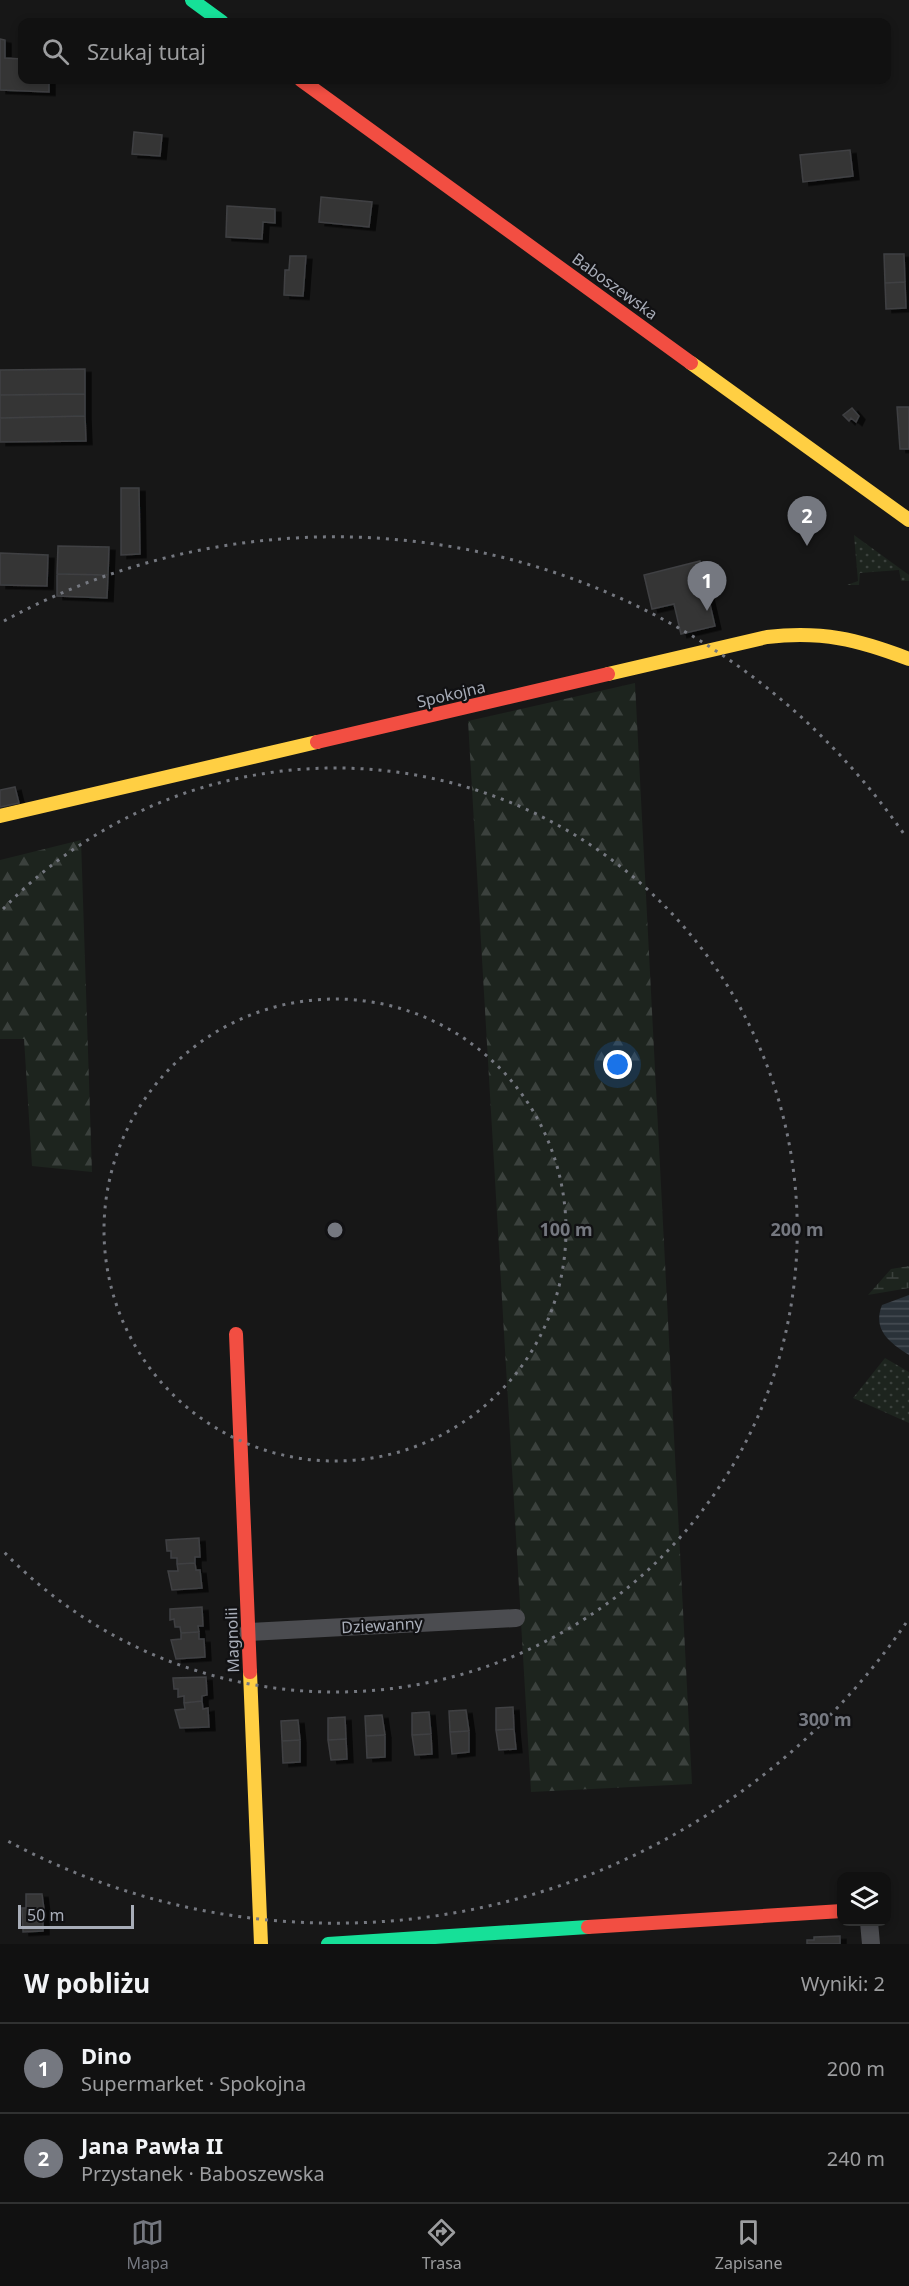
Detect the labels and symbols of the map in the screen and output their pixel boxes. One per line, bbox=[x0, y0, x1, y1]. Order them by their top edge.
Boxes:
street label: Baboszewska bbox=[568, 248, 662, 324]
pin: 2 bbox=[788, 496, 826, 546]
pin: 1 bbox=[688, 562, 726, 611]
street label: Spokojna bbox=[415, 675, 487, 713]
your location bbox=[603, 1050, 632, 1079]
text: 100 m bbox=[539, 1217, 593, 1241]
text: 200 m bbox=[770, 1217, 824, 1241]
centre of rings bbox=[325, 1220, 345, 1240]
street label: Magnolii bbox=[220, 1607, 244, 1673]
street label: Dziewanny bbox=[341, 1612, 424, 1638]
text: 300 m bbox=[798, 1707, 852, 1731]
scale bar bbox=[18, 1902, 134, 1930]

